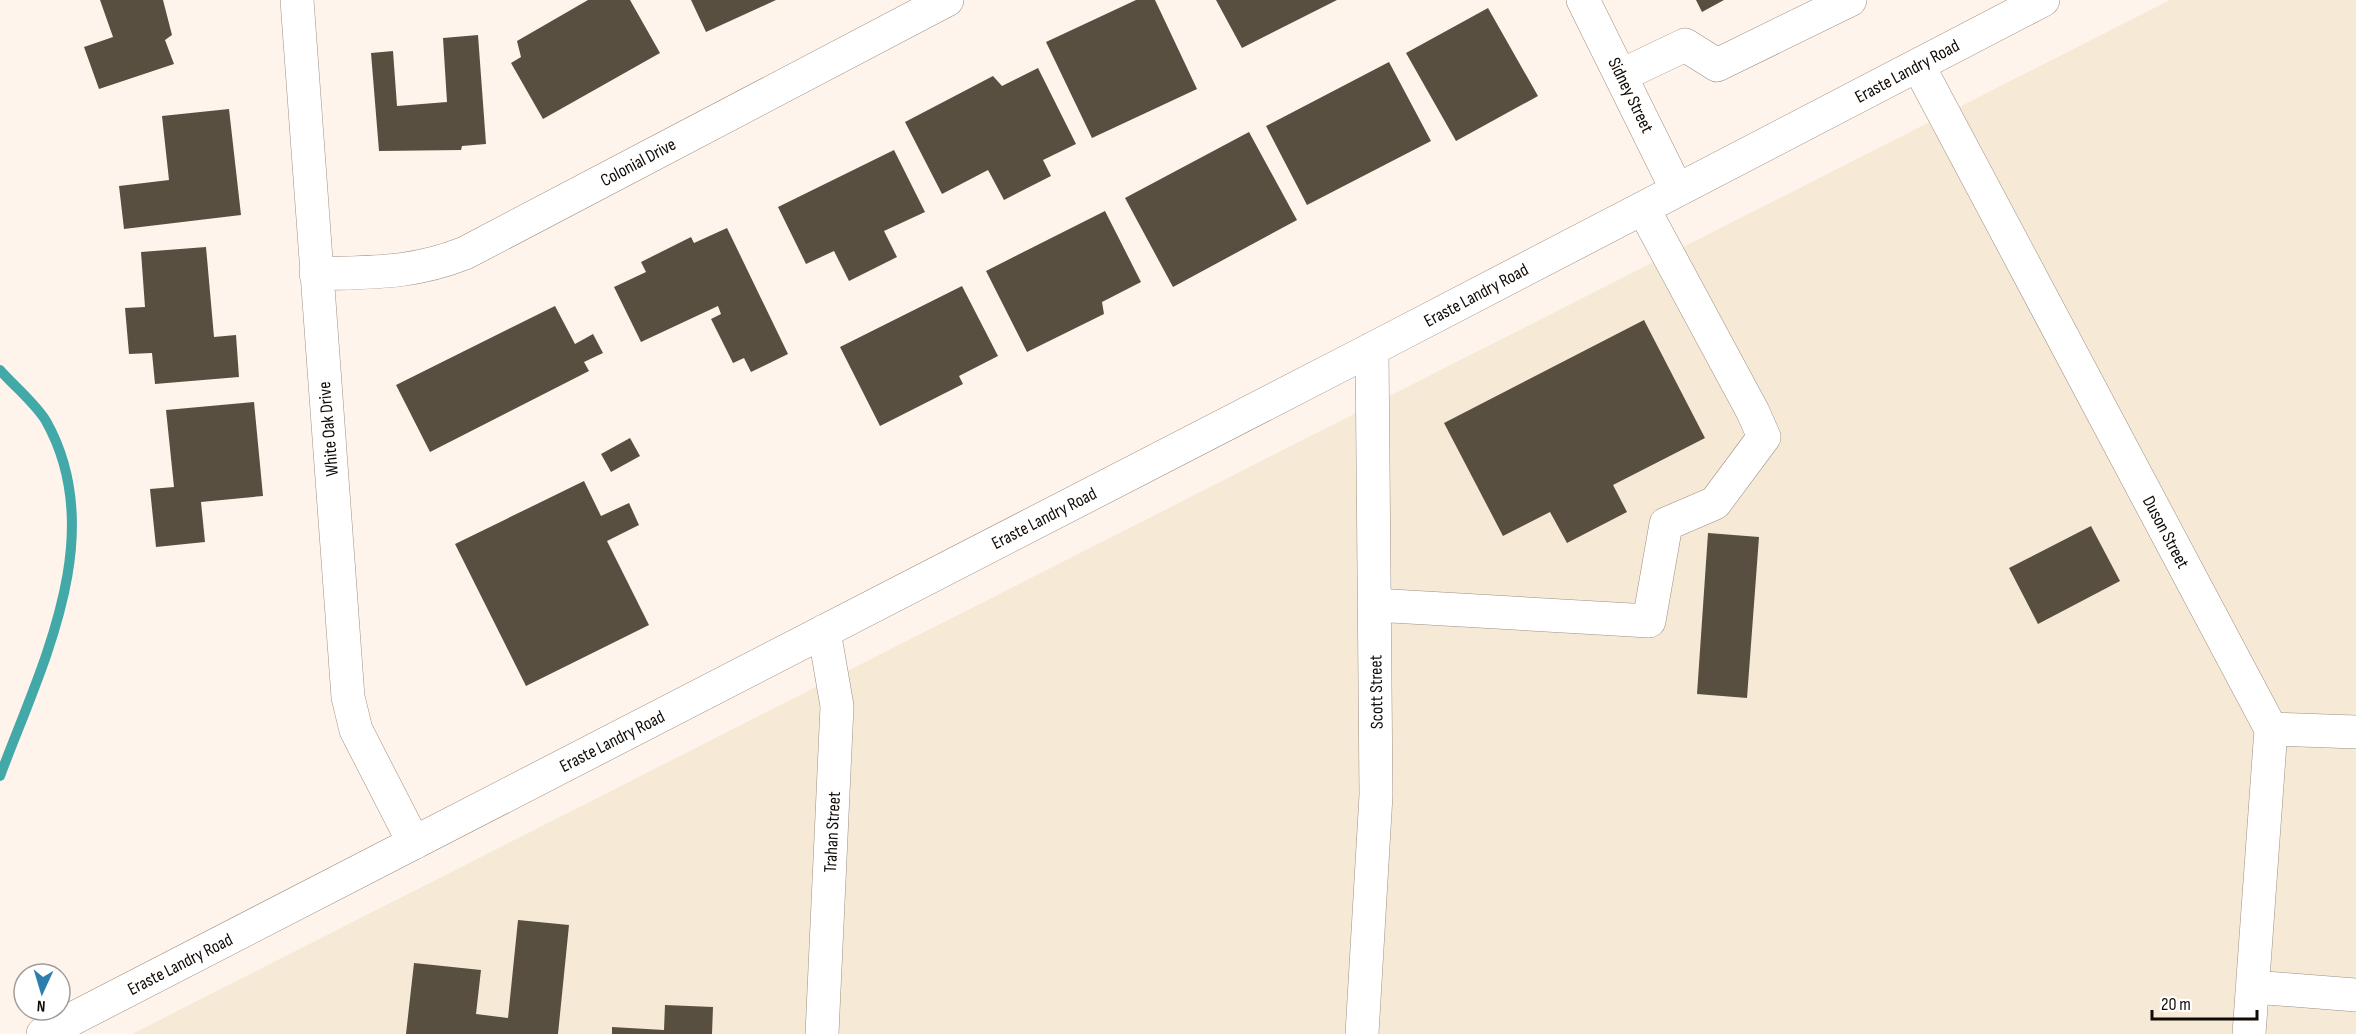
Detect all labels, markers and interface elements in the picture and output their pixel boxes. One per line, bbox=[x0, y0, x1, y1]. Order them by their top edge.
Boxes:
street label: Eraste Landry Road bbox=[1852, 35, 1963, 108]
street label: Sidney Street bbox=[1603, 54, 1658, 137]
street label: Colonial Drive bbox=[597, 134, 680, 191]
street label: Eraste Landry Road bbox=[1421, 259, 1532, 332]
street label: White Oak Drive bbox=[314, 381, 343, 477]
street label: Eraste Landry Road bbox=[988, 483, 1100, 554]
street label: Duson Street bbox=[2138, 492, 2194, 572]
street label: Scott Street bbox=[1365, 654, 1388, 729]
street label: Eraste Landry Road bbox=[556, 706, 668, 777]
street label: Trahan Street bbox=[820, 791, 845, 873]
street label: Eraste Landry Road bbox=[124, 929, 236, 1000]
north arrow bbox=[12, 962, 72, 1022]
scale bar bbox=[2152, 983, 2257, 1021]
text: 20 m bbox=[2161, 994, 2191, 1015]
text: N bbox=[36, 996, 46, 1015]

